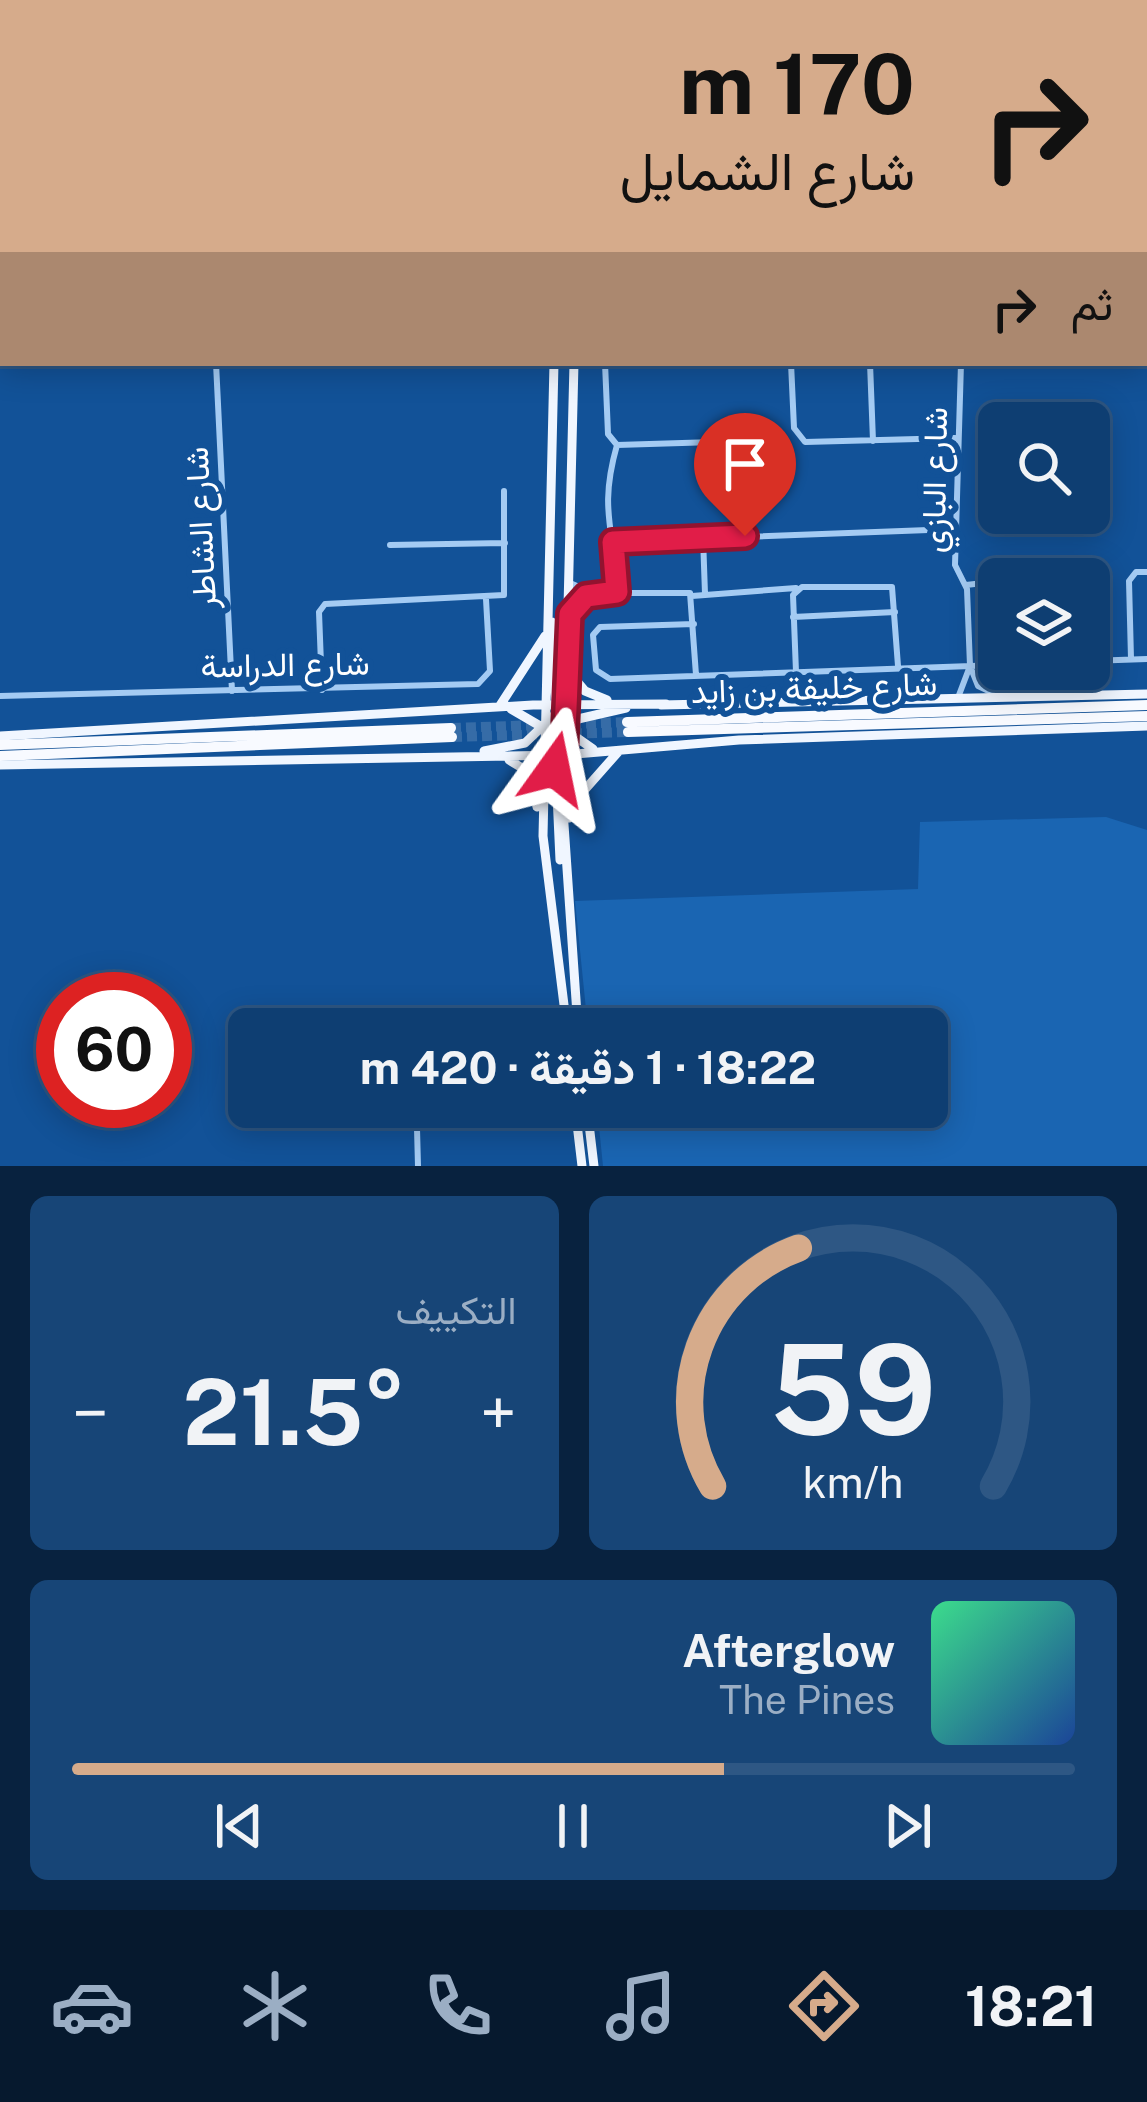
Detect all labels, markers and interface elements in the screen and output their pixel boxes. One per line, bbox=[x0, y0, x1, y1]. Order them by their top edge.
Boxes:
text: 170 m bbox=[679, 34, 915, 133]
icon: right bbox=[957, 48, 1113, 204]
text: شارع الشمايل bbox=[620, 139, 915, 202]
icon: right bbox=[981, 276, 1047, 342]
text: ثم bbox=[1071, 277, 1113, 330]
map controls bbox=[978, 402, 1110, 690]
button: search bbox=[978, 402, 1110, 534]
street label: شارع البازي bbox=[914, 407, 962, 554]
pin bbox=[694, 413, 796, 536]
icon: arrive bbox=[712, 431, 778, 497]
street label: شارع الشاطر bbox=[177, 446, 227, 611]
button: layers bbox=[978, 558, 1110, 690]
street label: شارع الدراسة bbox=[200, 644, 370, 688]
street label: شارع خليفة بن زايد bbox=[690, 664, 938, 714]
position arrow bbox=[491, 706, 617, 832]
speed limit sign: 60 bbox=[36, 972, 192, 1128]
text: 18:22 · 1 دقيقة · 420 m bbox=[360, 1041, 816, 1094]
text: التكييف bbox=[396, 1287, 517, 1333]
text: 59 bbox=[770, 1316, 936, 1463]
text: 21.5° bbox=[183, 1359, 406, 1465]
text: − bbox=[72, 1374, 109, 1452]
text: + bbox=[480, 1374, 517, 1452]
text: km/h bbox=[802, 1457, 903, 1508]
text: Afterglow bbox=[682, 1624, 895, 1677]
text: The Pines bbox=[719, 1677, 895, 1723]
icon: previous bbox=[206, 1793, 272, 1859]
icon: pause bbox=[540, 1793, 606, 1859]
icon: next bbox=[875, 1793, 941, 1859]
icon: car bbox=[50, 1964, 134, 2048]
icon: climate bbox=[233, 1964, 317, 2048]
icon: phone bbox=[416, 1964, 500, 2048]
icon: music bbox=[599, 1964, 683, 2048]
icon: directions bbox=[782, 1964, 866, 2048]
text: 18:21 bbox=[965, 1975, 1097, 2038]

